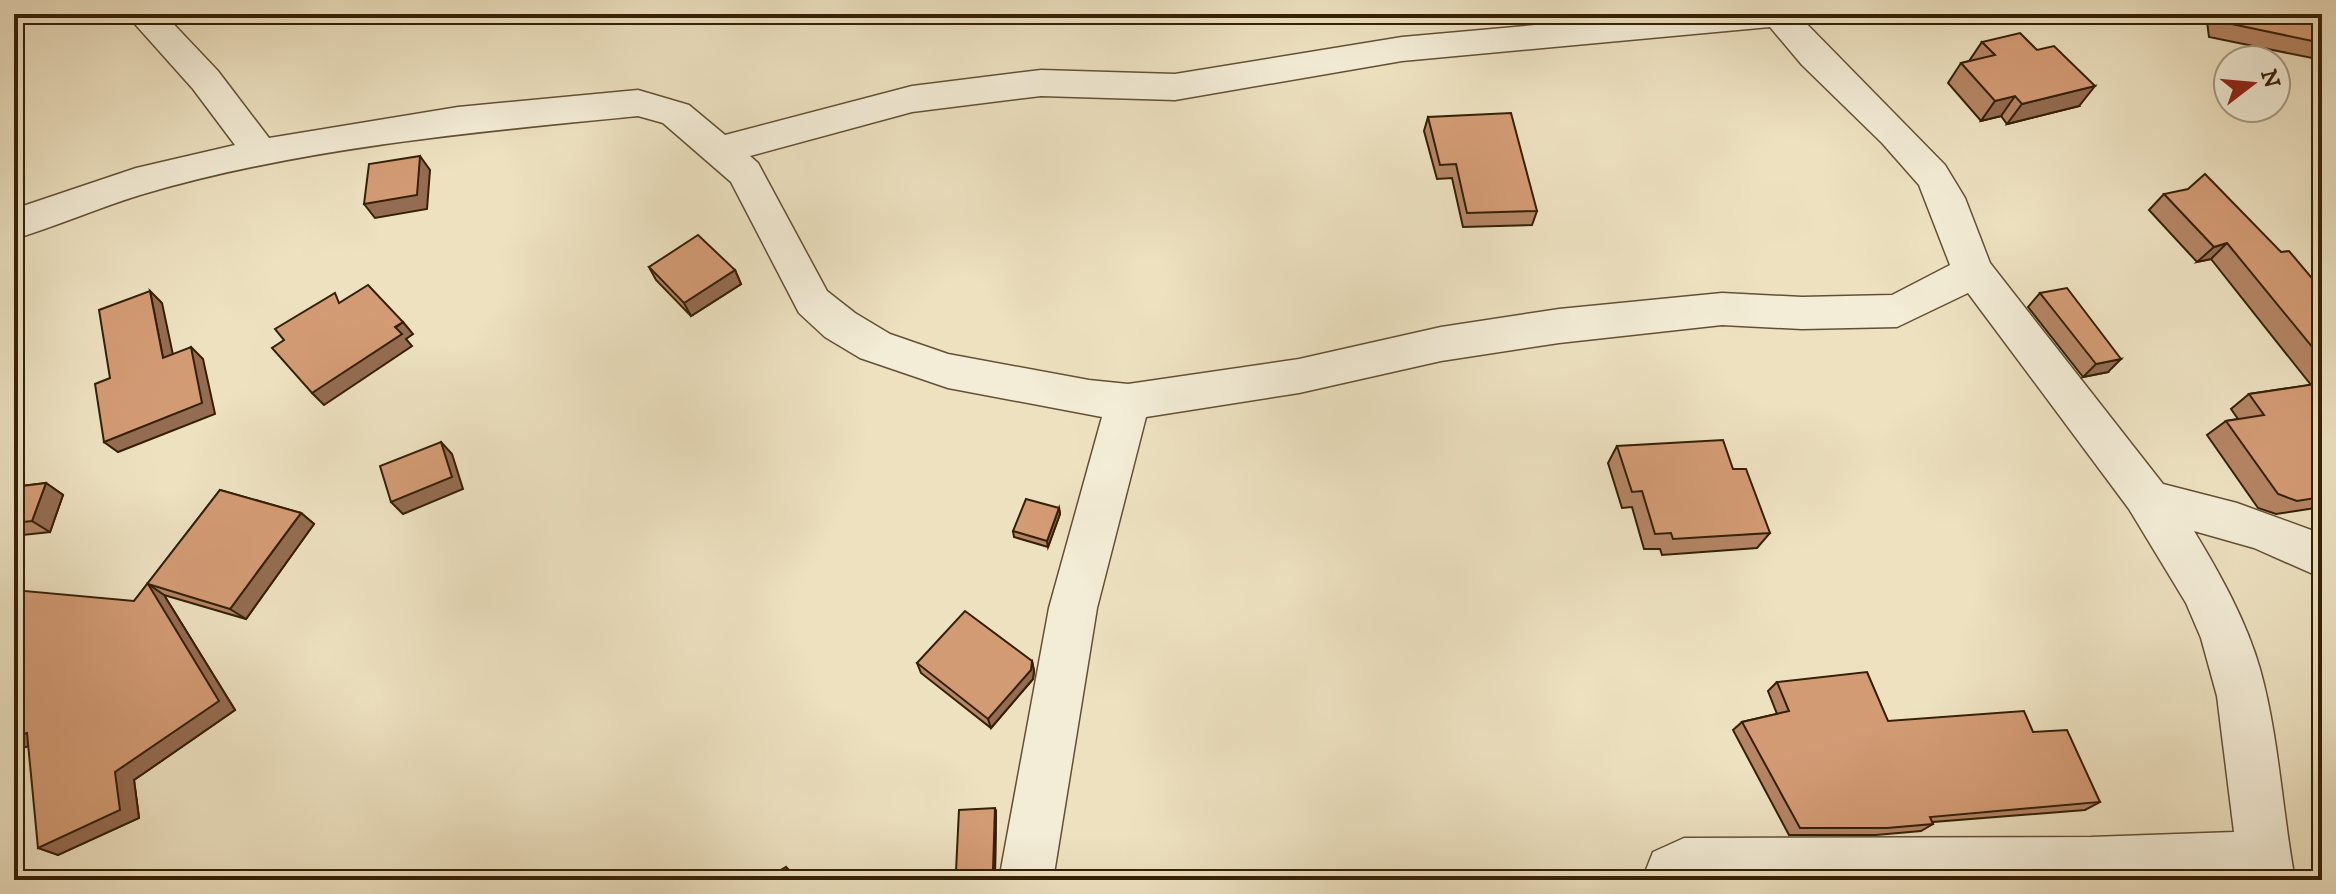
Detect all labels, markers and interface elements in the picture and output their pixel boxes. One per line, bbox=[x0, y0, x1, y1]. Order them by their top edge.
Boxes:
north arrow bbox=[2212, 44, 2292, 124]
text: N bbox=[2254, 66, 2285, 91]

